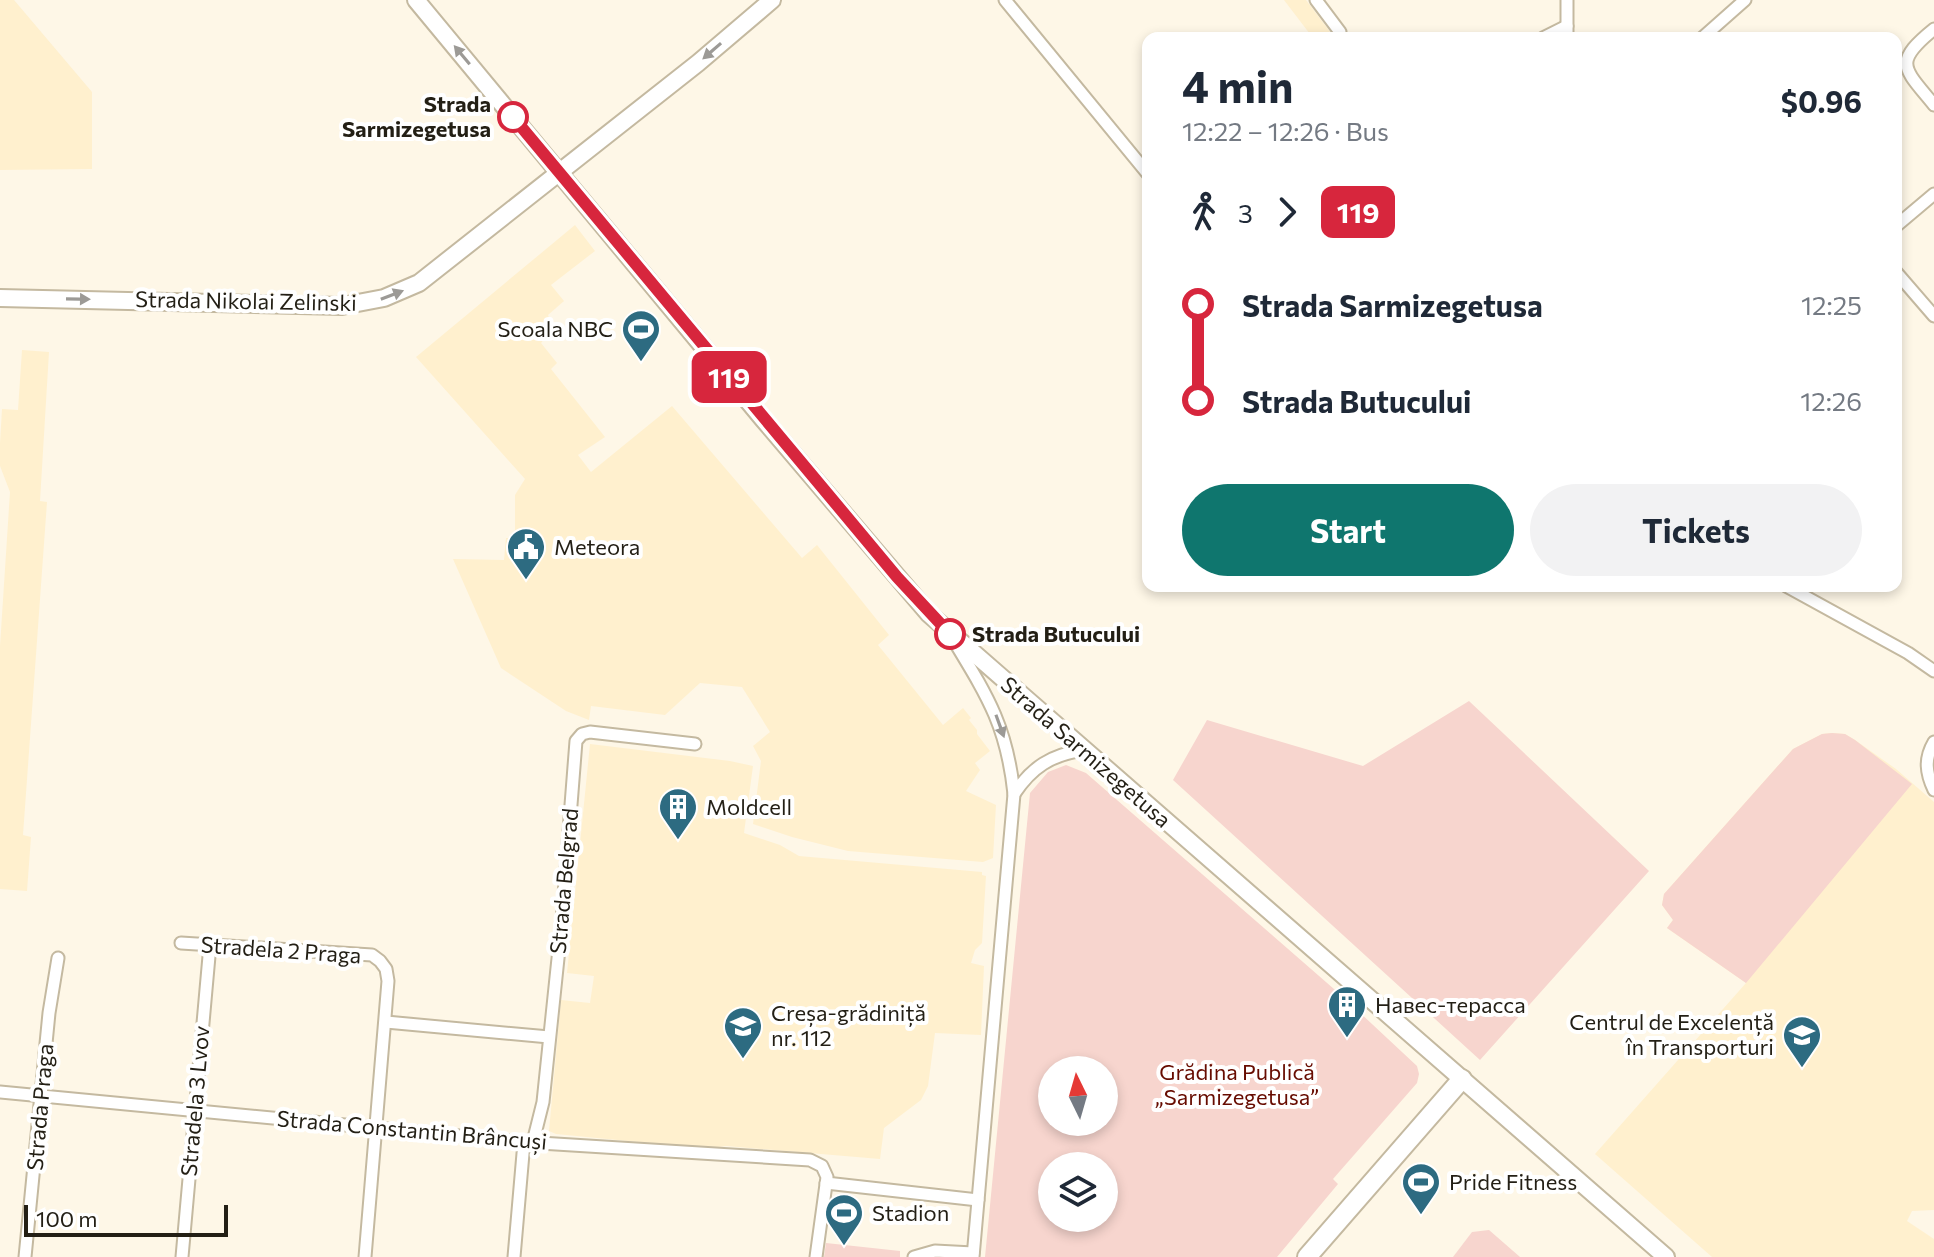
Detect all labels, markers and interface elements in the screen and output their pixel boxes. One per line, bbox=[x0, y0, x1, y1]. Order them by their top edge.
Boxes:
one-way arrow bbox=[703, 42, 723, 59]
one-way arrow bbox=[454, 46, 471, 66]
text: 4 min bbox=[1182, 58, 1294, 112]
text: $0.96 bbox=[1781, 82, 1862, 119]
place label: Strada Sarmizegetusa bbox=[342, 90, 491, 142]
marker: Strada Sarmizegetusa bbox=[498, 102, 528, 132]
text: 12:22 – 12:26 · Bus bbox=[1182, 115, 1389, 146]
icon: walk bbox=[1182, 190, 1226, 234]
icon: forward bbox=[1265, 190, 1309, 234]
text: 119 bbox=[1337, 195, 1379, 229]
text: 3 bbox=[1238, 197, 1253, 228]
street label: Strada Nikolai Zelinski bbox=[135, 285, 357, 316]
text: Strada Sarmizegetusa bbox=[1242, 286, 1543, 323]
one-way arrow bbox=[380, 288, 404, 301]
text: 12:25 bbox=[1801, 289, 1862, 320]
one-way arrow bbox=[66, 293, 91, 306]
sports icon: Scoala NBC bbox=[620, 308, 662, 363]
place label: Scoala NBC bbox=[497, 315, 613, 342]
line badge: 119 bbox=[683, 351, 775, 403]
text: 119 bbox=[708, 360, 750, 394]
text: Strada Butucului bbox=[1242, 382, 1471, 419]
text: 12:26 bbox=[1800, 385, 1862, 416]
button: Start bbox=[1182, 484, 1514, 576]
button: Tickets bbox=[1530, 484, 1862, 576]
public building icon: Meteora bbox=[505, 526, 547, 581]
place label: Meteora bbox=[554, 533, 640, 560]
marker: Strada Butucului bbox=[935, 619, 965, 649]
place label: Strada Butucului bbox=[972, 620, 1140, 647]
street label: Strada Sarmizegetusa bbox=[996, 670, 1177, 833]
one-way arrow bbox=[994, 715, 1007, 739]
building icon: Moldcell bbox=[657, 786, 699, 841]
place label: Moldcell bbox=[706, 793, 792, 820]
street label: Strada Belgrad bbox=[544, 807, 583, 955]
street label: Stradela 2 Praga bbox=[200, 930, 362, 969]
building icon: Навес-терасса bbox=[1326, 984, 1368, 1039]
place label: Навес-терасса bbox=[1375, 991, 1526, 1018]
place label: Creșa-grădiniță nr. 112 bbox=[771, 999, 926, 1051]
school or university icon: Creșa-grădiniță nr. 112 bbox=[722, 1005, 764, 1060]
place label: Centrul de Excelență în Transporturi bbox=[1569, 1008, 1774, 1060]
school or university icon: Centrul de Excelență în Transporturi bbox=[1781, 1014, 1823, 1069]
street label: Stradela 3 Lvov bbox=[174, 1025, 215, 1177]
street label: Strada Praga bbox=[21, 1042, 59, 1172]
north arrow bbox=[1038, 1056, 1118, 1136]
map controls bbox=[1038, 1056, 1118, 1232]
park label: Grădina Publică „Sarmizegetusa” bbox=[1155, 1058, 1319, 1110]
street label: Strada Constantin Brâncuși bbox=[276, 1104, 548, 1156]
button: layers bbox=[1038, 1152, 1118, 1232]
sports icon: Pride Fitness bbox=[1400, 1161, 1442, 1216]
place label: Pride Fitness bbox=[1449, 1168, 1577, 1195]
sports icon: Stadion bbox=[823, 1192, 865, 1247]
place label: Stadion bbox=[872, 1199, 949, 1226]
scale bar bbox=[24, 1201, 228, 1237]
text: 100 m bbox=[36, 1205, 98, 1232]

